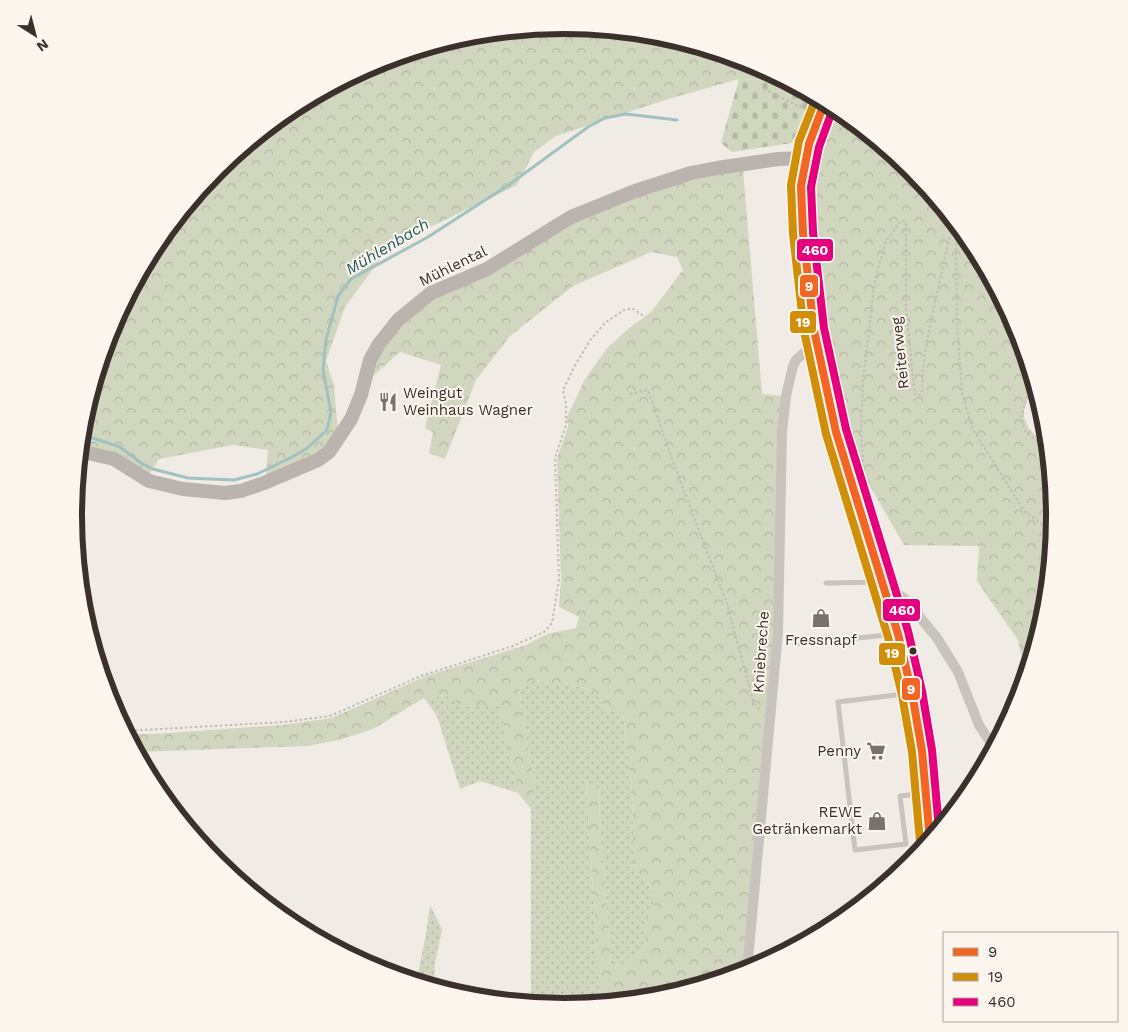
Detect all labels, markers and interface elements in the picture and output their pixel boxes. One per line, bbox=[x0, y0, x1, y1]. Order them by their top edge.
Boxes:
north arrow bbox=[10, 10, 60, 60]
text: N bbox=[34, 36, 52, 55]
water label: Mühlenbach bbox=[342, 214, 432, 279]
line badge: 460 bbox=[796, 238, 834, 262]
street label: Mühlental bbox=[416, 242, 490, 290]
text: 460 bbox=[802, 242, 828, 258]
line badge: 9 bbox=[799, 274, 819, 298]
text: 9 bbox=[805, 278, 813, 294]
line badge: 19 bbox=[789, 310, 817, 334]
text: 19 bbox=[796, 314, 810, 330]
street label: Reiterweg bbox=[887, 316, 913, 390]
place label: Weingut Weinhaus Wagner bbox=[403, 384, 533, 419]
restaurant icon: Weingut Weinhaus Wagner bbox=[377, 391, 399, 413]
line badge: 460 bbox=[882, 598, 921, 622]
text: 460 bbox=[889, 602, 915, 618]
shop icon: Fressnapf bbox=[810, 607, 832, 629]
street label: Kniebreche bbox=[749, 610, 773, 694]
place label: Fressnapf bbox=[785, 631, 857, 649]
line badge: 19 bbox=[878, 642, 906, 666]
text: 19 bbox=[885, 645, 899, 661]
unlabelled marker bbox=[908, 646, 918, 656]
line badge: 9 bbox=[901, 677, 921, 701]
text: 9 bbox=[907, 681, 915, 697]
supermarket icon: Penny bbox=[865, 740, 887, 762]
place label: Penny bbox=[817, 742, 861, 760]
place label: REWE Getränkemarkt bbox=[752, 803, 863, 838]
shop icon: REWE Getränkemarkt bbox=[866, 810, 888, 832]
legend bbox=[943, 932, 1118, 1022]
text: 9 bbox=[988, 943, 997, 961]
text: 19 bbox=[988, 968, 1003, 986]
text: 460 bbox=[988, 993, 1016, 1011]

